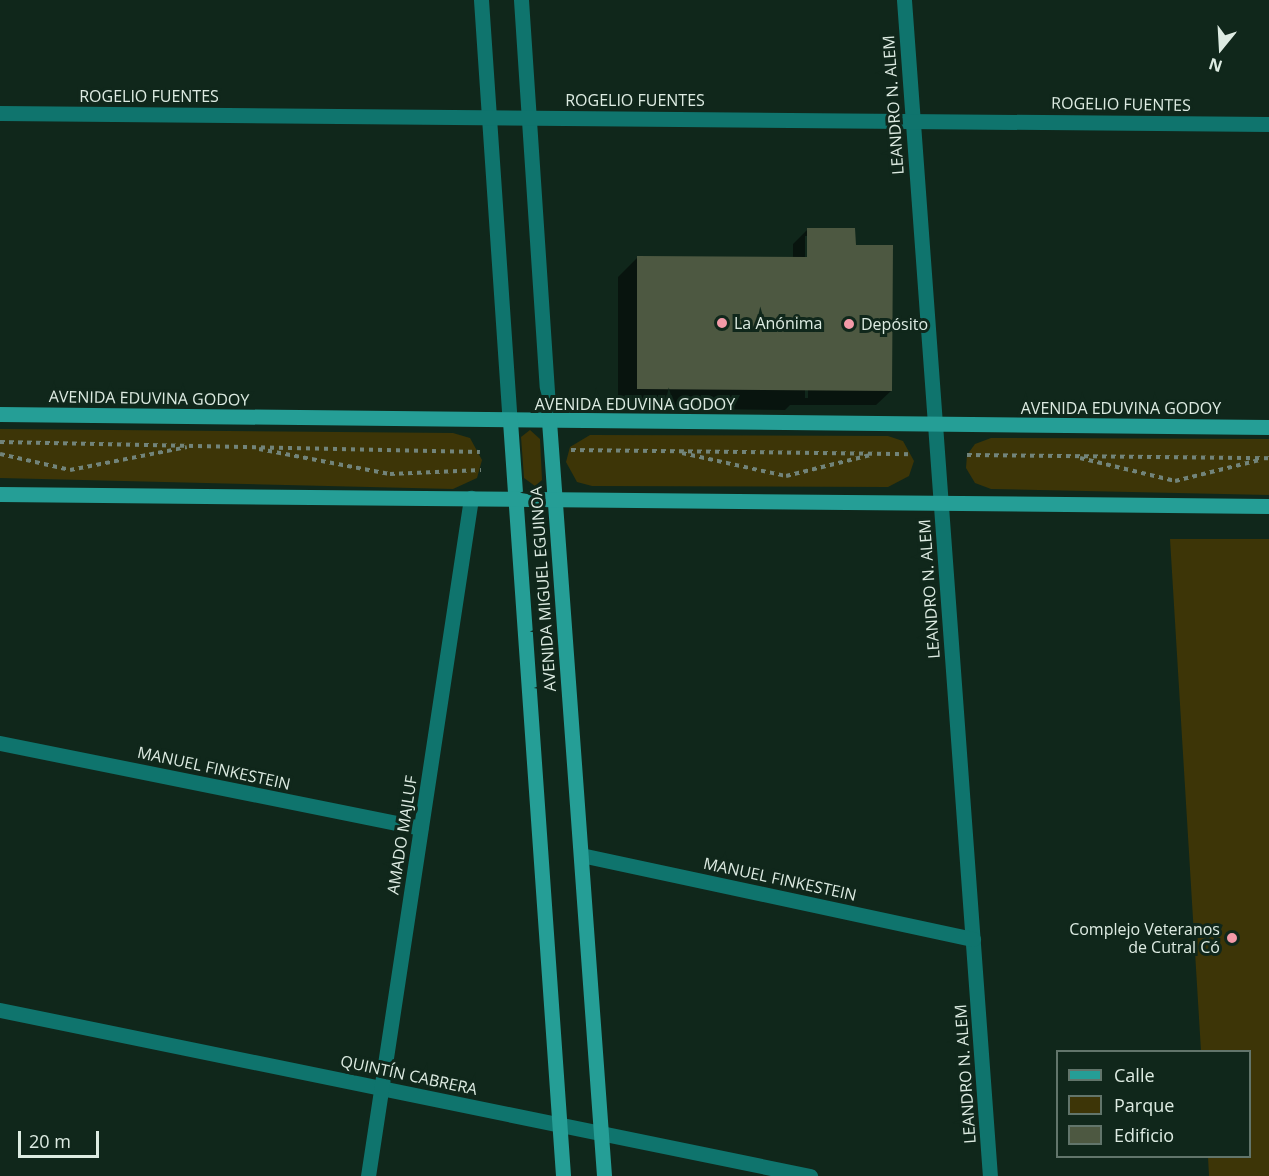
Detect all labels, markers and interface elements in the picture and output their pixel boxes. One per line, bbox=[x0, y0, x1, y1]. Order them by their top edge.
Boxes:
north arrow bbox=[1191, 18, 1251, 78]
street label: LEANDRO N. ALEM bbox=[879, 35, 907, 175]
text: N bbox=[1206, 53, 1225, 78]
street label: ROGELIO FUENTES bbox=[79, 86, 219, 106]
street label: ROGELIO FUENTES bbox=[565, 90, 705, 110]
street label: ROGELIO FUENTES bbox=[1051, 93, 1191, 115]
place label: La Anónima bbox=[734, 313, 823, 333]
place label: Depósito bbox=[861, 314, 928, 334]
marker: La Anónima bbox=[715, 316, 729, 330]
marker: Depósito bbox=[842, 317, 856, 331]
street label: AVENIDA EDUVINA GODOY bbox=[49, 387, 249, 409]
street label: AVENIDA EDUVINA GODOY bbox=[535, 394, 735, 414]
street label: AVENIDA EDUVINA GODOY bbox=[1021, 398, 1221, 418]
street label: AVENIDA MIGUEL EGUINOA bbox=[526, 486, 560, 692]
street label: LEANDRO N. ALEM bbox=[915, 519, 943, 659]
street label: MANUEL FINKESTEIN bbox=[136, 742, 292, 794]
street label: AMADO MAJLUF bbox=[383, 774, 421, 896]
street label: MANUEL FINKESTEIN bbox=[702, 853, 858, 905]
place label: Complejo Veteranos de Cutral Có bbox=[1069, 919, 1220, 957]
marker: Complejo Veteranos de Cutral Có bbox=[1225, 931, 1239, 945]
street label: LEANDRO N. ALEM bbox=[951, 1004, 979, 1144]
legend bbox=[1056, 1050, 1251, 1158]
street label: QUINTÍN CABRERA bbox=[339, 1051, 479, 1099]
text: Calle bbox=[1114, 1063, 1155, 1087]
text: Parque bbox=[1114, 1093, 1174, 1117]
scale bar bbox=[21, 1119, 102, 1157]
text: Edificio bbox=[1114, 1123, 1174, 1147]
text: 20 m bbox=[29, 1129, 71, 1153]

